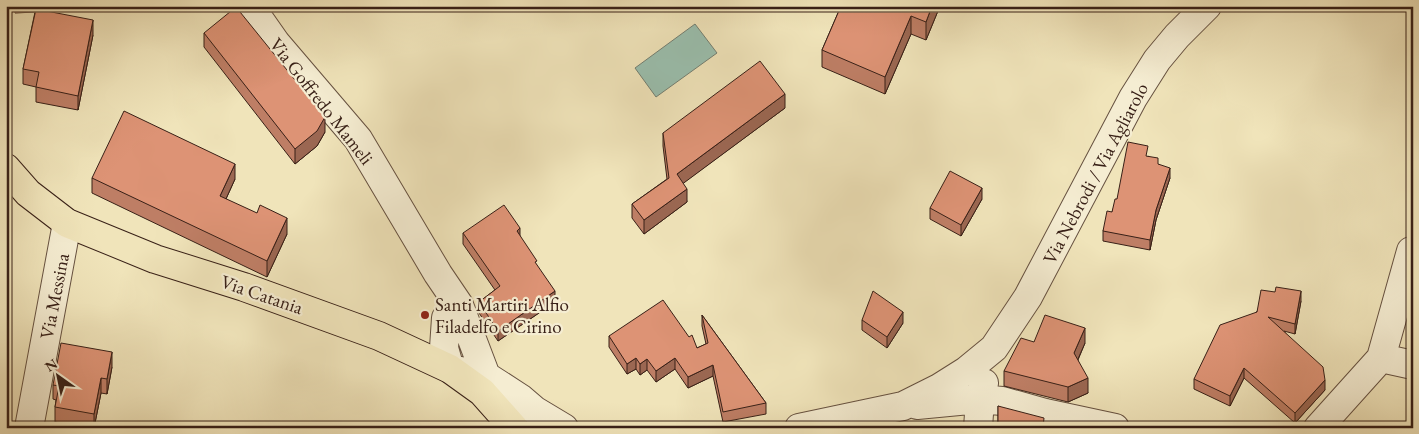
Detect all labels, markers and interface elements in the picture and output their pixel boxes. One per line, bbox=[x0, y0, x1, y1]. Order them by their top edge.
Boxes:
street label: Via Goffredo Mameli bbox=[264, 33, 379, 170]
street label: Via Nebrodi / Via Agliarolo bbox=[1037, 78, 1154, 268]
street label: Via Messina bbox=[34, 251, 75, 341]
street label: Via Catania bbox=[217, 269, 307, 320]
place label: Santi Martiri Alfio Filadelfo e Cirino bbox=[435, 292, 569, 339]
marker: Santi Martiri Alfio Filadelfo e Cirino bbox=[419, 309, 431, 321]
north arrow bbox=[32, 352, 82, 402]
text: N bbox=[41, 354, 61, 376]

